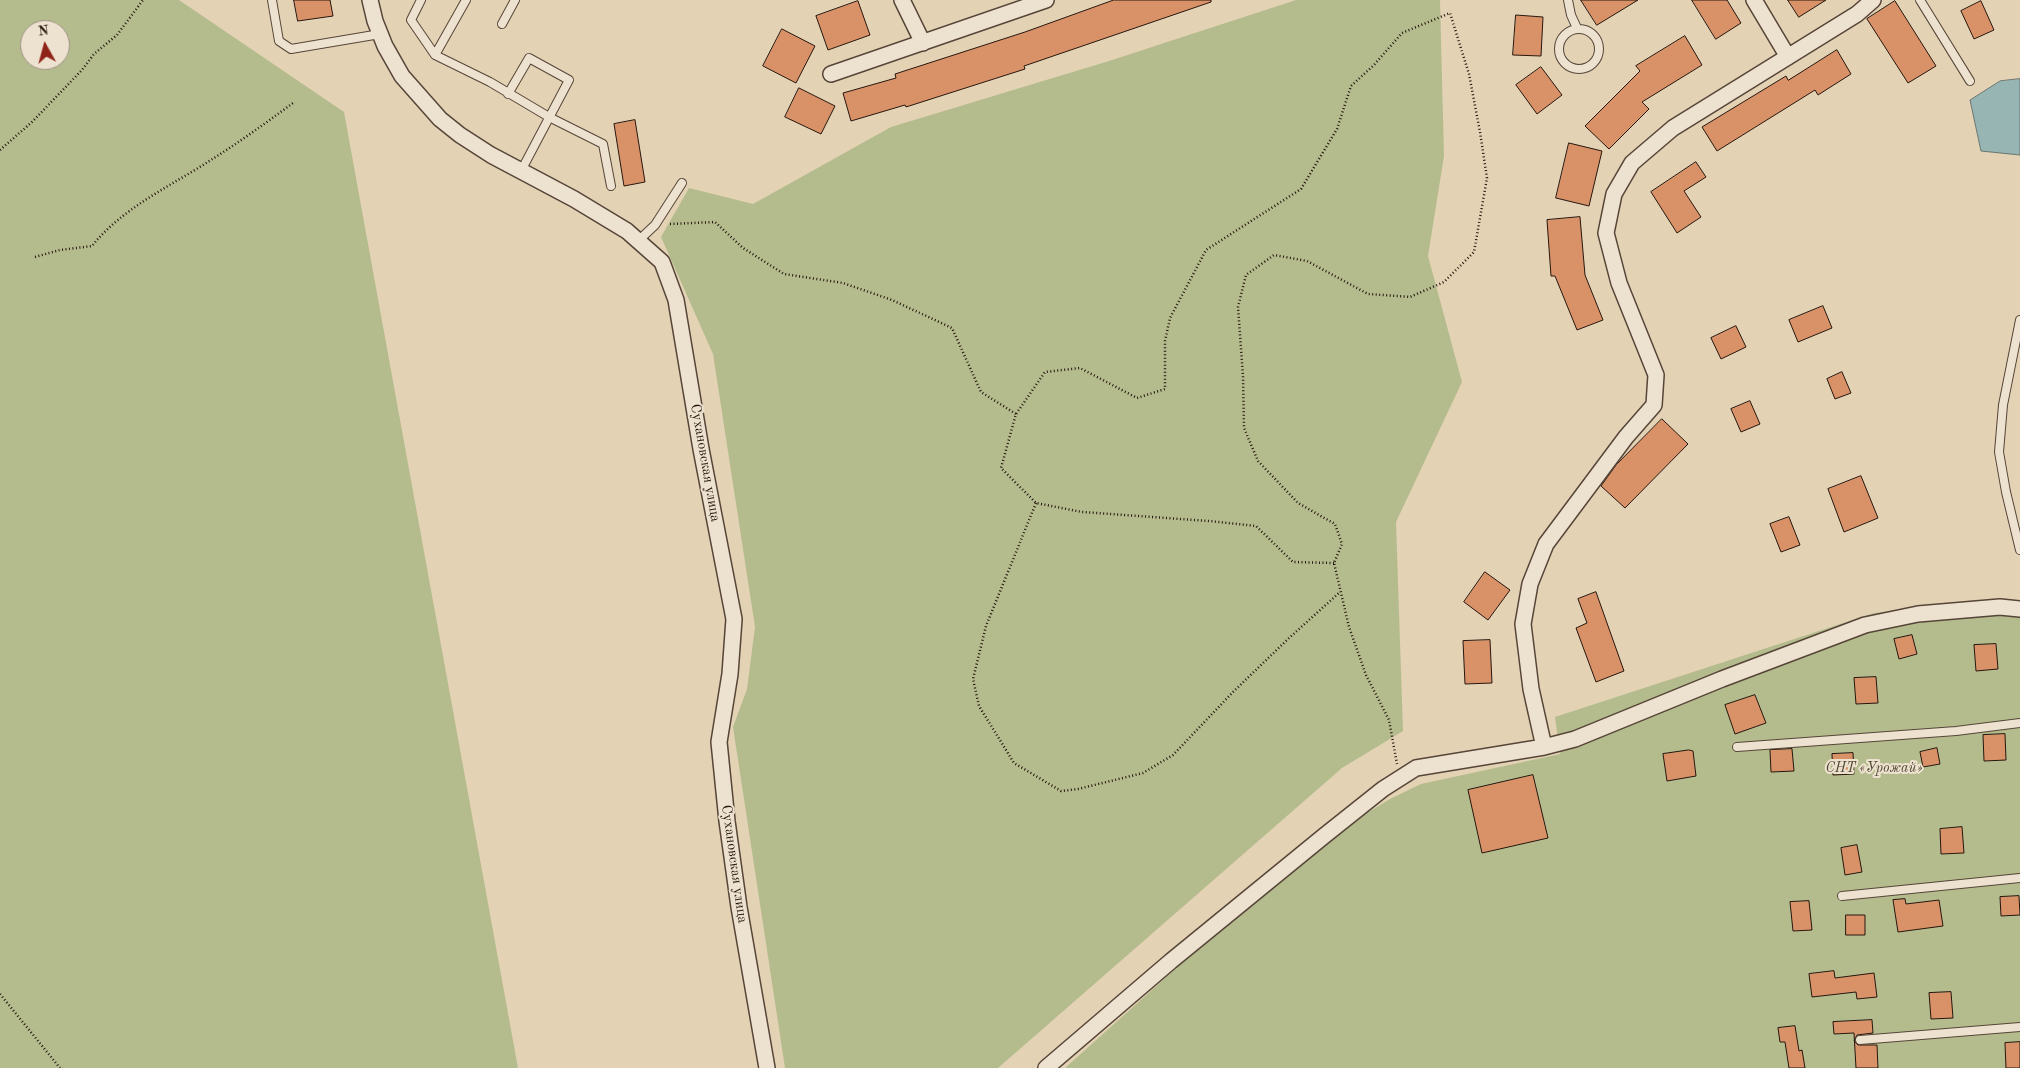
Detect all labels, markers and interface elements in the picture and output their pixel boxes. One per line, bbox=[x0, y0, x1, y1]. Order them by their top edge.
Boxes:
north arrow bbox=[20, 20, 70, 70]
text: N bbox=[37, 24, 49, 39]
street label: Сухановская улица bbox=[686, 403, 724, 523]
park label: СНТ «Урожай» bbox=[1825, 760, 1923, 776]
street label: Сухановская улица bbox=[717, 804, 751, 924]

